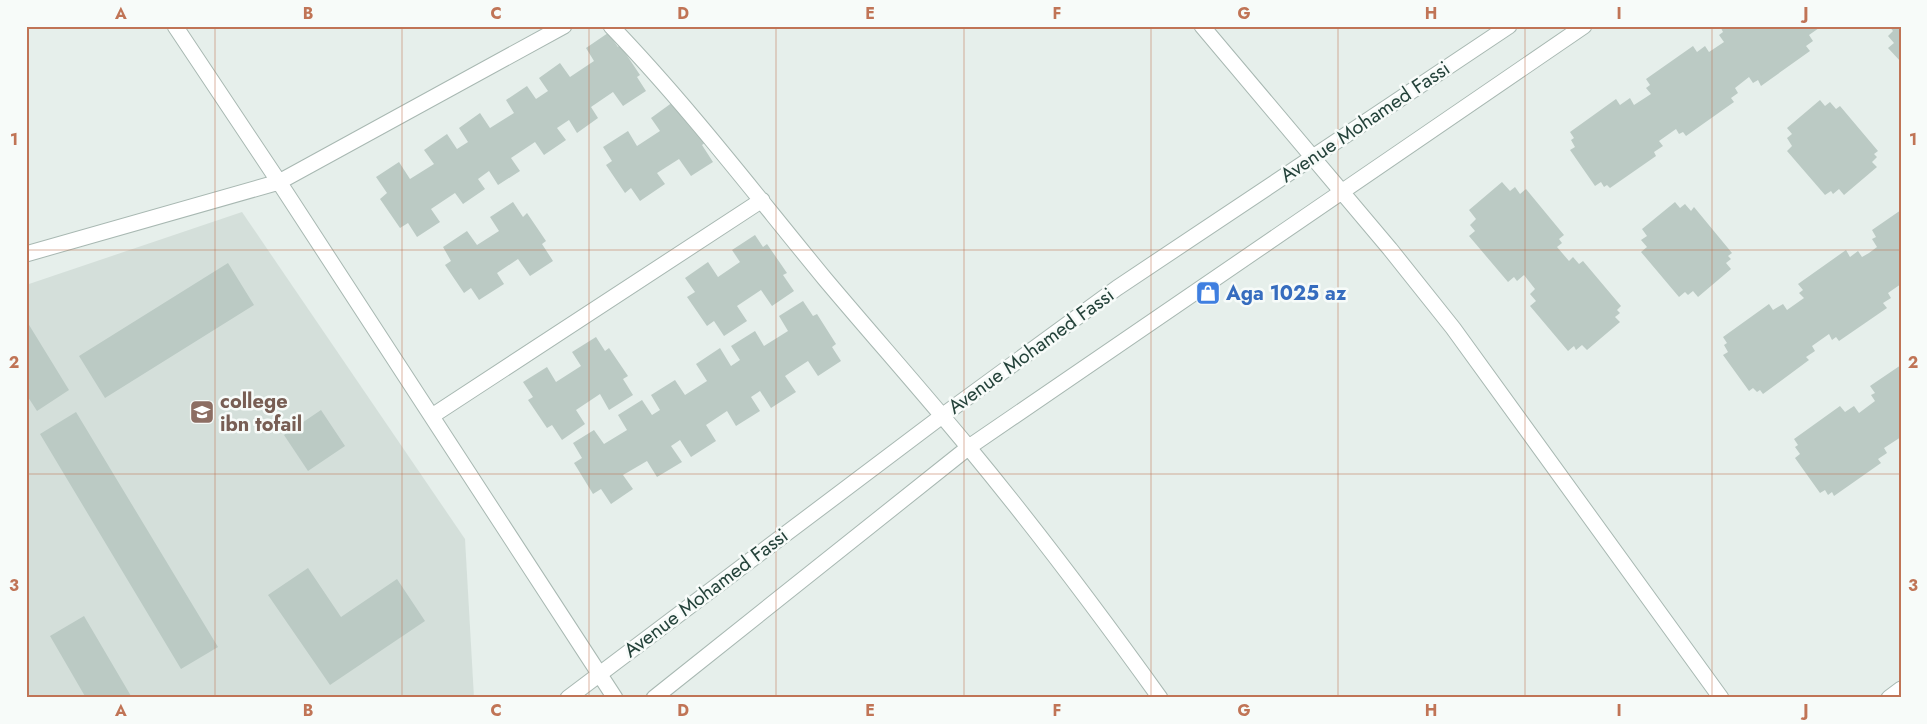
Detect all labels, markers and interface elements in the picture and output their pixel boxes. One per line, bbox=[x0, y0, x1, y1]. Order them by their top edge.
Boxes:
text: A bbox=[114, 2, 127, 25]
text: B bbox=[303, 2, 313, 25]
text: C bbox=[490, 2, 502, 25]
text: D bbox=[677, 2, 689, 25]
text: E bbox=[865, 2, 875, 25]
text: F bbox=[1053, 2, 1061, 25]
text: G bbox=[1237, 2, 1251, 25]
text: H bbox=[1425, 2, 1437, 25]
text: I bbox=[1616, 2, 1622, 25]
text: J bbox=[1800, 2, 1809, 25]
street label: Avenue Mohamed Fassi bbox=[1274, 54, 1456, 190]
text: 1 bbox=[10, 128, 18, 151]
text: 1 bbox=[1909, 128, 1917, 151]
place label: Aga 1025 az bbox=[1225, 279, 1347, 308]
shop icon: Aga 1025 az bbox=[1195, 280, 1221, 306]
street label: Avenue Mohamed Fassi bbox=[942, 281, 1120, 421]
text: 2 bbox=[9, 351, 19, 374]
text: 2 bbox=[1908, 351, 1918, 374]
place label: college ibn tofail bbox=[220, 387, 302, 439]
school or university icon: college ibn tofail bbox=[189, 399, 215, 425]
street label: Avenue Mohamed Fassi bbox=[618, 521, 794, 665]
text: 3 bbox=[9, 574, 19, 597]
text: 3 bbox=[1908, 574, 1918, 597]
text: A bbox=[114, 699, 127, 722]
text: B bbox=[303, 699, 313, 722]
text: C bbox=[490, 699, 502, 722]
text: D bbox=[677, 699, 689, 722]
text: E bbox=[865, 699, 875, 722]
text: F bbox=[1053, 699, 1061, 722]
text: G bbox=[1237, 699, 1251, 722]
text: H bbox=[1425, 699, 1437, 722]
text: I bbox=[1616, 699, 1622, 722]
text: J bbox=[1800, 699, 1809, 722]

